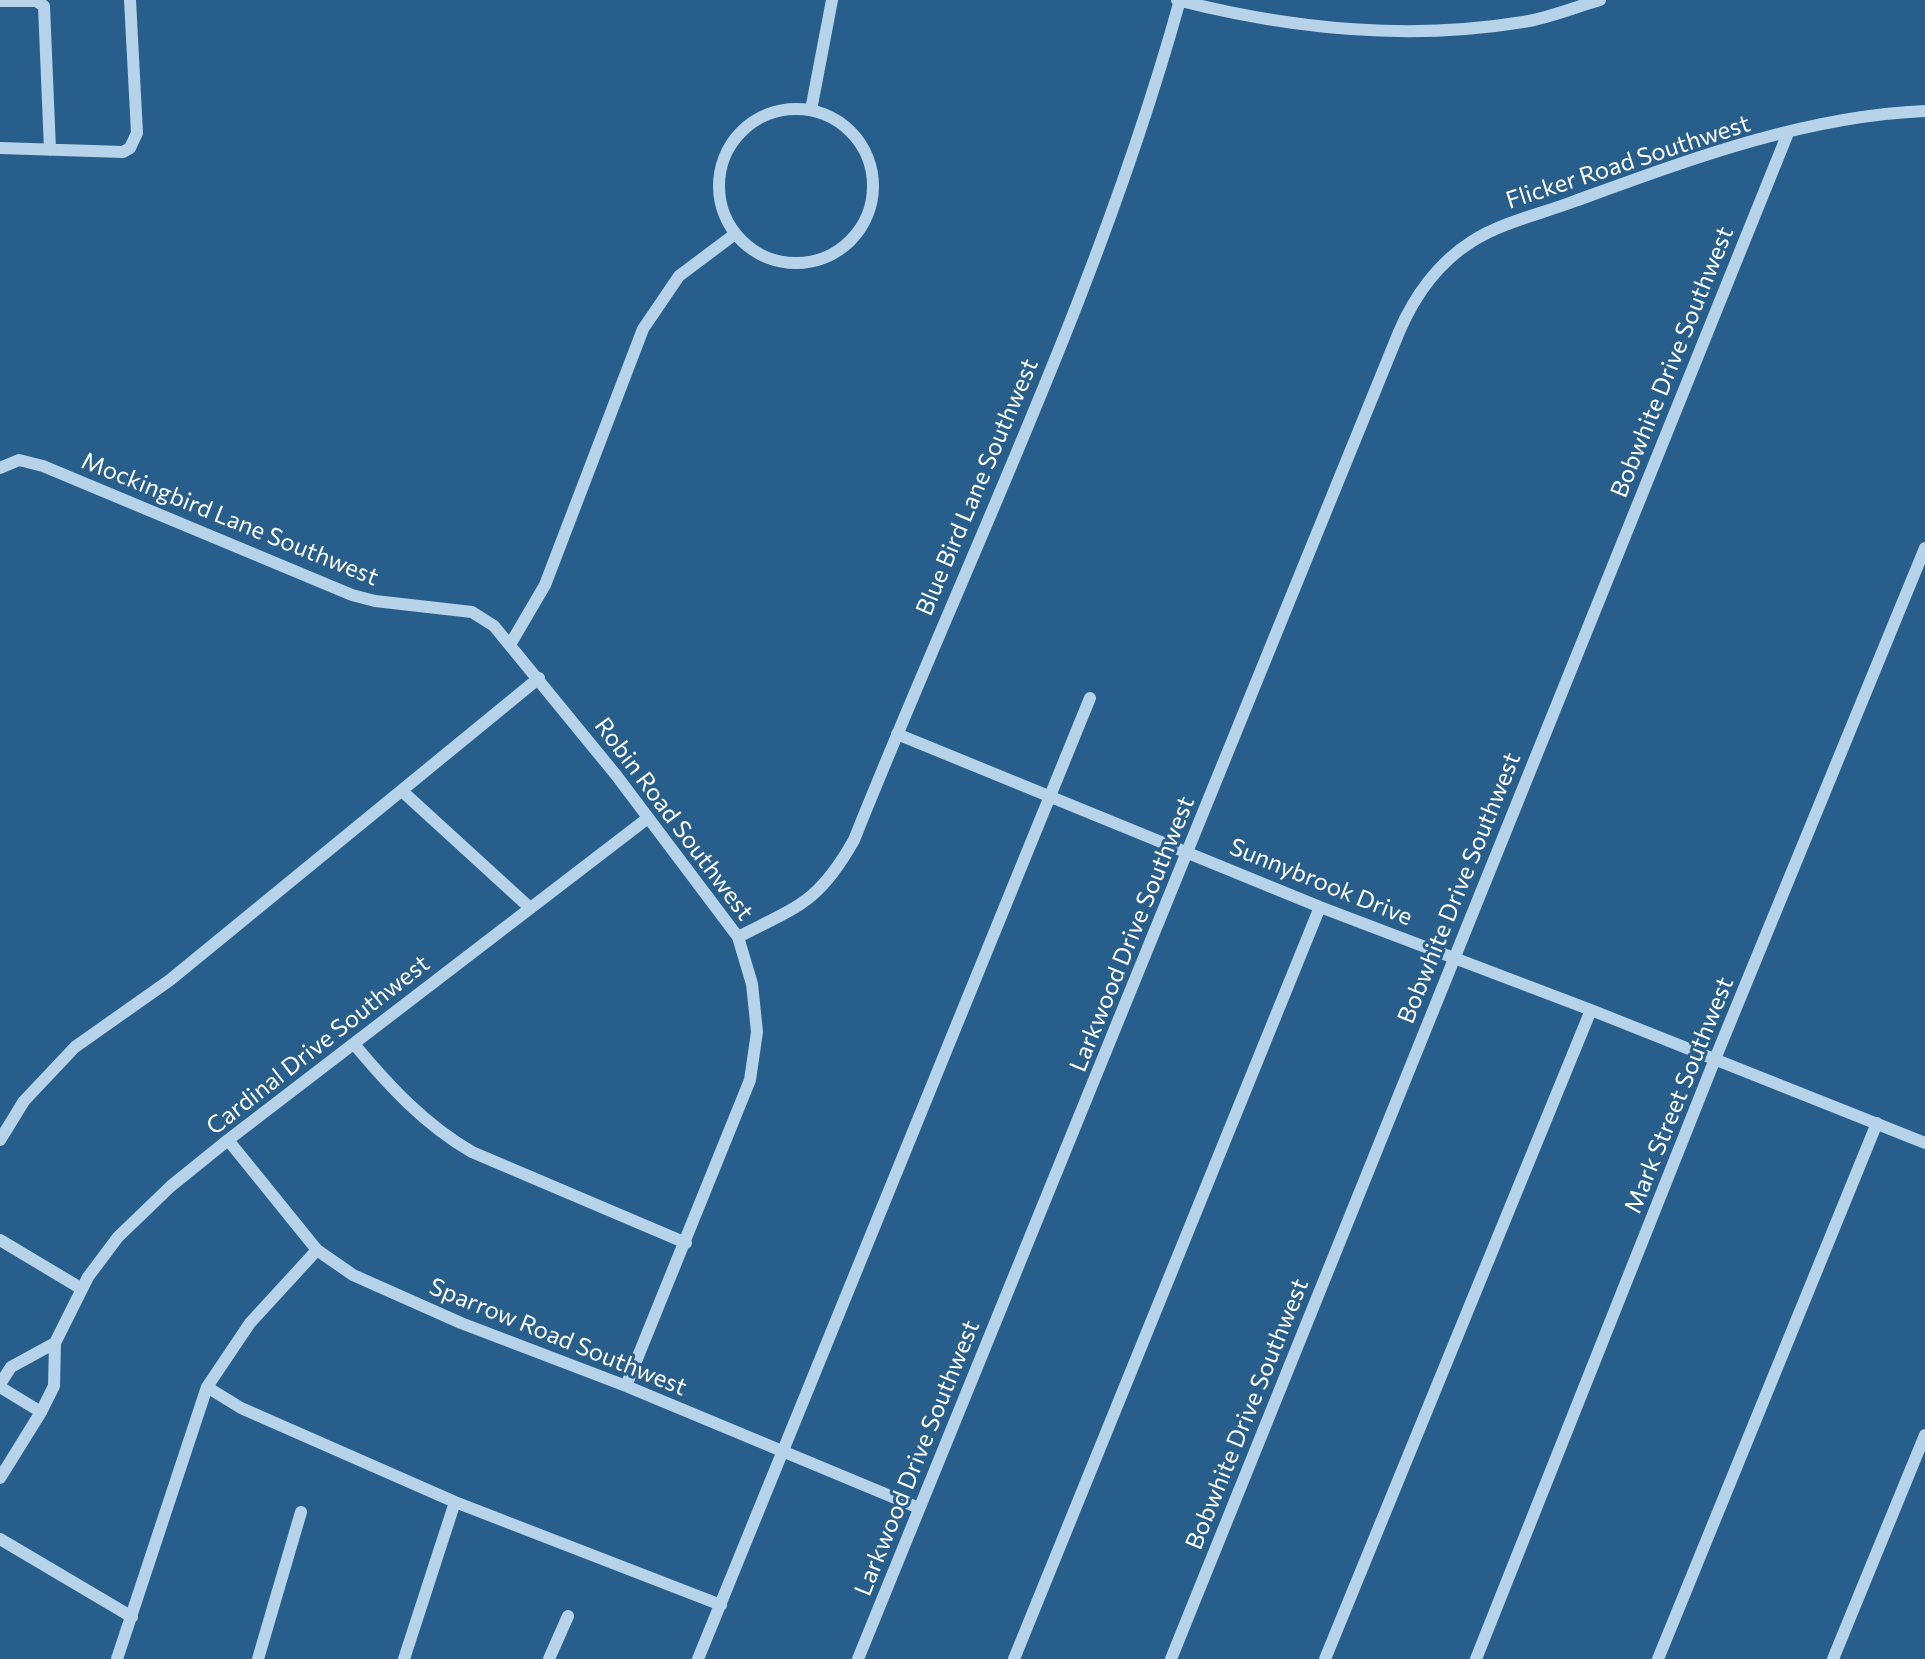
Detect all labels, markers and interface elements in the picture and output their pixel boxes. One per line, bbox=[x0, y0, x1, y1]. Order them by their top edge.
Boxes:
street label: Flicker Road Southwest bbox=[1502, 109, 1754, 215]
street label: Bobwhite Drive Southwest bbox=[1604, 222, 1740, 502]
street label: Blue Bird Lane Southwest bbox=[910, 354, 1044, 620]
street label: Mockingbird Lane Southwest bbox=[77, 446, 383, 592]
street label: Robin Road Southwest bbox=[588, 712, 760, 926]
street label: Bobwhite Drive Southwest bbox=[1391, 748, 1527, 1028]
street label: Larkwood Drive Southwest bbox=[1063, 792, 1201, 1076]
street label: Sunnybrook Drive bbox=[1225, 832, 1417, 932]
street label: Cardinal Drive Southwest bbox=[201, 949, 435, 1141]
street label: Mark Street Southwest bbox=[1618, 973, 1740, 1217]
street label: Sparrow Road Southwest bbox=[425, 1272, 691, 1402]
street label: Bobwhite Drive Southwest bbox=[1179, 1274, 1315, 1554]
street label: Larkwood Drive Southwest bbox=[848, 1316, 986, 1600]

